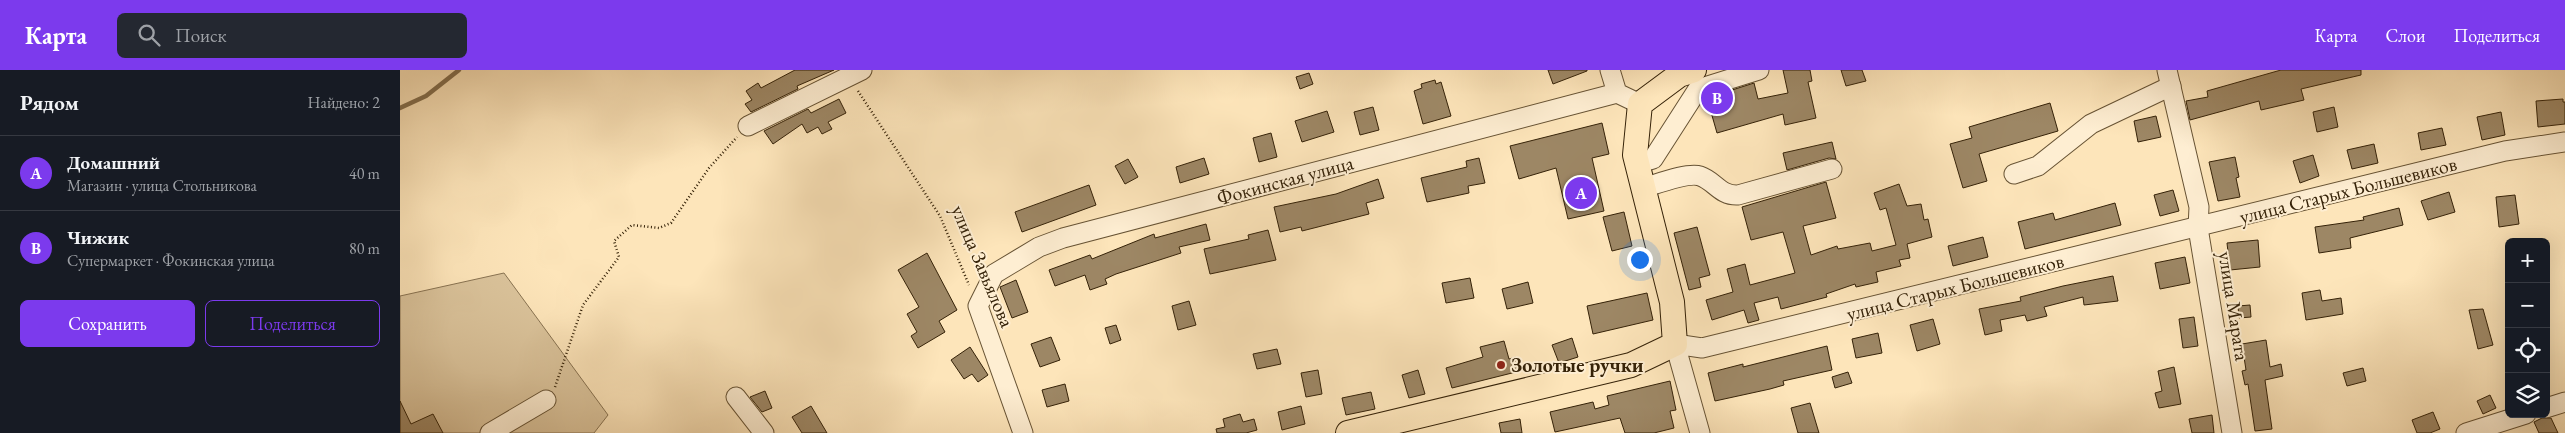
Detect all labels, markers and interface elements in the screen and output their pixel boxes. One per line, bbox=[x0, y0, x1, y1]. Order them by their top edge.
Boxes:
search box bbox=[117, 13, 467, 58]
text: Карта bbox=[25, 20, 87, 51]
icon: search bbox=[135, 21, 163, 49]
text: Поиск bbox=[175, 23, 227, 48]
text: Карта bbox=[2315, 24, 2358, 47]
text: Слои bbox=[2386, 24, 2425, 47]
text: Поделиться bbox=[2453, 24, 2540, 47]
pin: B bbox=[1701, 79, 1733, 117]
text: Рядом bbox=[20, 89, 79, 116]
text: Найдено: 2 bbox=[308, 92, 380, 113]
street label: Фокинская улица bbox=[1214, 149, 1356, 211]
text: Домашний bbox=[67, 150, 160, 175]
street label: улица Старых Большевиков bbox=[2237, 150, 2459, 230]
text: A bbox=[30, 163, 42, 184]
text: 40 m bbox=[349, 163, 380, 184]
pin: A bbox=[1565, 174, 1597, 212]
text: Магазин · улица Стольникова bbox=[67, 175, 257, 196]
street label: улица Завьялова bbox=[946, 201, 1020, 331]
text: Чижик bbox=[67, 225, 129, 250]
text: B bbox=[31, 238, 41, 259]
text: 80 m bbox=[349, 238, 380, 259]
map controls bbox=[2505, 238, 2550, 418]
button: + bbox=[2505, 238, 2550, 283]
your location bbox=[1627, 247, 1653, 273]
street label: улица Старых Большевиков bbox=[1844, 247, 2066, 327]
street label: улица Марата bbox=[2213, 249, 2255, 363]
text: Супермаркет · Фокинская улица bbox=[67, 250, 275, 271]
button: − bbox=[2505, 283, 2550, 328]
button: Сохранить bbox=[20, 300, 195, 347]
button: Поделиться bbox=[205, 300, 380, 347]
button: locate bbox=[2505, 328, 2550, 373]
place label: Золотые ручки bbox=[1511, 352, 1644, 378]
marker: Золотые ручки bbox=[1495, 359, 1507, 371]
button: layers bbox=[2505, 373, 2550, 418]

